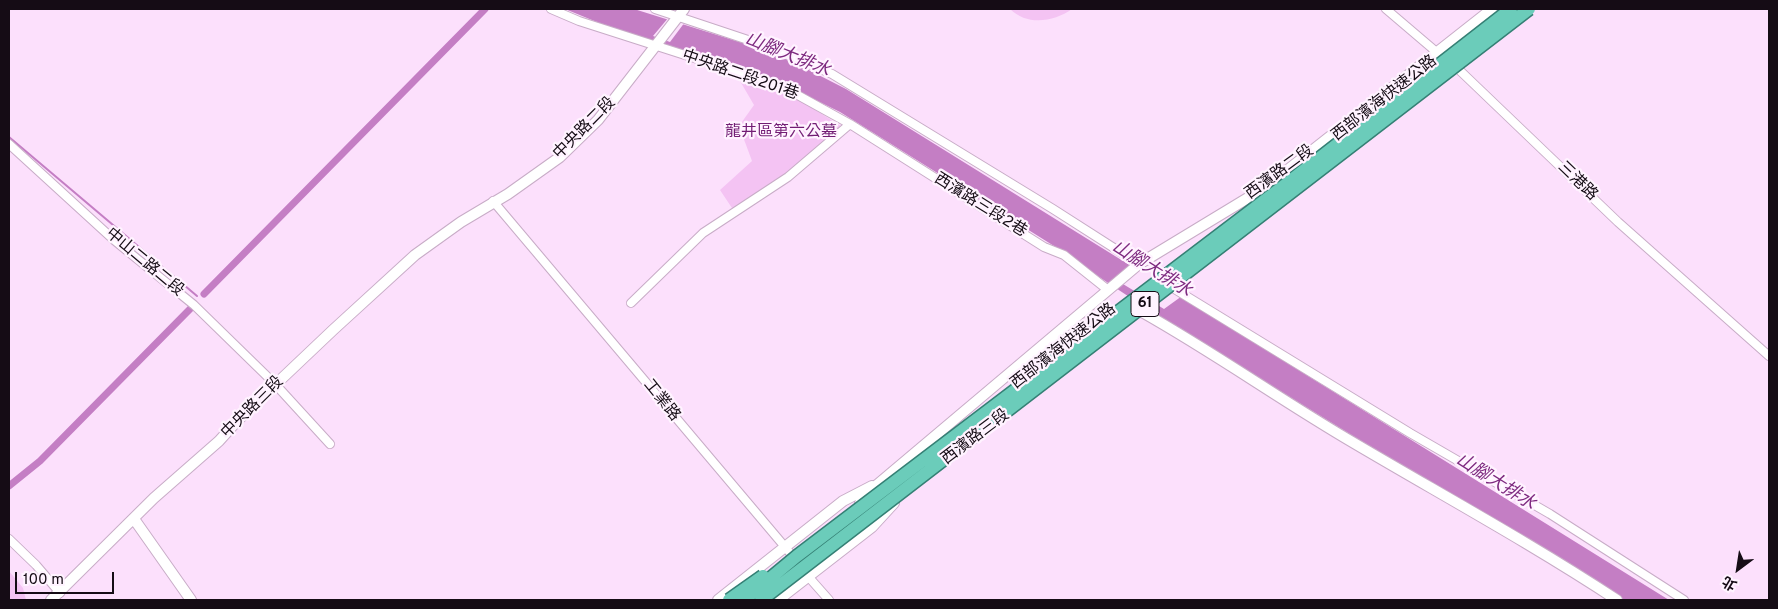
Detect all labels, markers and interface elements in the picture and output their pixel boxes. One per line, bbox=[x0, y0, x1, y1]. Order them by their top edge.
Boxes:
water label: 山腳大排水 bbox=[741, 29, 833, 83]
street label: 中央路二段201巷 bbox=[679, 47, 801, 105]
street label: 西部濱海快速公路 bbox=[1329, 52, 1441, 146]
street label: 中央路二段 bbox=[550, 94, 620, 164]
park label: 龍井區第六公墓 bbox=[725, 123, 837, 143]
street label: 西濱路二段 bbox=[1242, 142, 1318, 204]
street label: 三港路 bbox=[1553, 158, 1601, 206]
street label: 西濱路三段2巷 bbox=[930, 170, 1030, 242]
street label: 中山二路二段 bbox=[101, 225, 187, 301]
water label: 山腳大排水 bbox=[1107, 237, 1195, 303]
road number: 61 bbox=[1131, 292, 1159, 316]
street label: 西部濱海快速公路 bbox=[1008, 300, 1120, 394]
street label: 中央路三段 bbox=[218, 373, 288, 443]
street label: 工業路 bbox=[638, 376, 684, 426]
street label: 西濱路三段 bbox=[938, 406, 1014, 470]
water label: 山腳大排水 bbox=[1451, 450, 1539, 516]
north arrow bbox=[1713, 544, 1763, 594]
scale bar bbox=[18, 562, 116, 594]
text: 100 m bbox=[23, 571, 64, 590]
text: 北 bbox=[1720, 571, 1740, 593]

